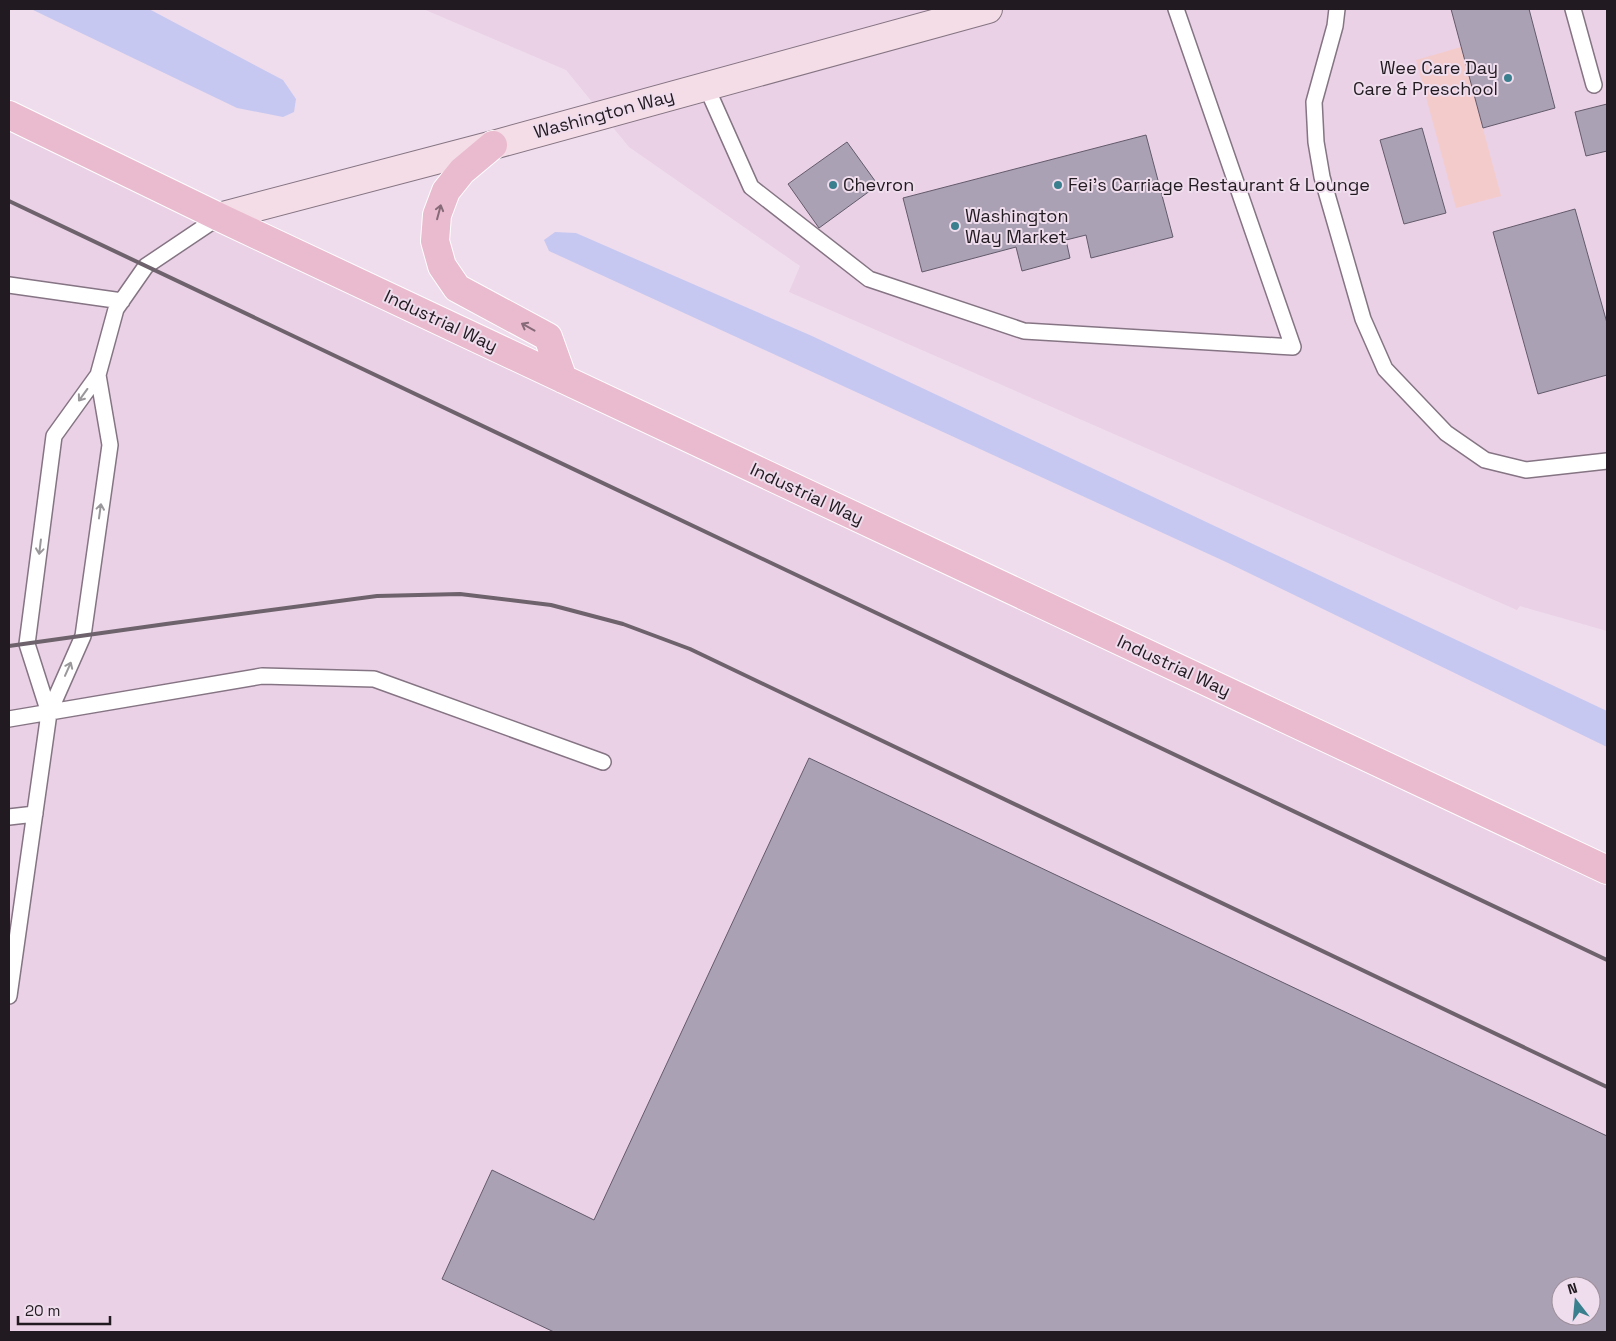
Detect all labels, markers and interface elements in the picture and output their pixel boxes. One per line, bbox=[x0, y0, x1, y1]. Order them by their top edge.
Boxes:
place label: Wee Care Day Care & Preschool bbox=[1353, 56, 1498, 100]
marker: Wee Care Day Care & Preschool bbox=[1502, 72, 1514, 84]
street label: Washington Way bbox=[531, 84, 677, 143]
place label: Chevron bbox=[843, 173, 914, 196]
place label: Fei's Carriage Restaurant & Lounge bbox=[1068, 173, 1370, 196]
marker: Chevron bbox=[827, 179, 839, 191]
marker: Fei's Carriage Restaurant & Lounge bbox=[1052, 179, 1064, 191]
place label: Washington Way Market bbox=[965, 204, 1068, 248]
one-way arrow bbox=[434, 205, 444, 221]
marker: Washington Way Market bbox=[949, 220, 961, 232]
street label: Industrial Way bbox=[381, 284, 502, 357]
one-way arrow bbox=[521, 321, 536, 331]
one-way arrow bbox=[78, 388, 88, 402]
street label: Industrial Way bbox=[747, 457, 868, 530]
one-way arrow bbox=[96, 503, 106, 519]
one-way arrow bbox=[35, 539, 45, 555]
street label: Industrial Way bbox=[1114, 629, 1235, 702]
one-way arrow bbox=[64, 662, 74, 677]
north arrow bbox=[1551, 1276, 1601, 1326]
text: N bbox=[1565, 1279, 1579, 1298]
scale bar bbox=[18, 1294, 110, 1326]
text: 20 m bbox=[25, 1301, 60, 1320]

